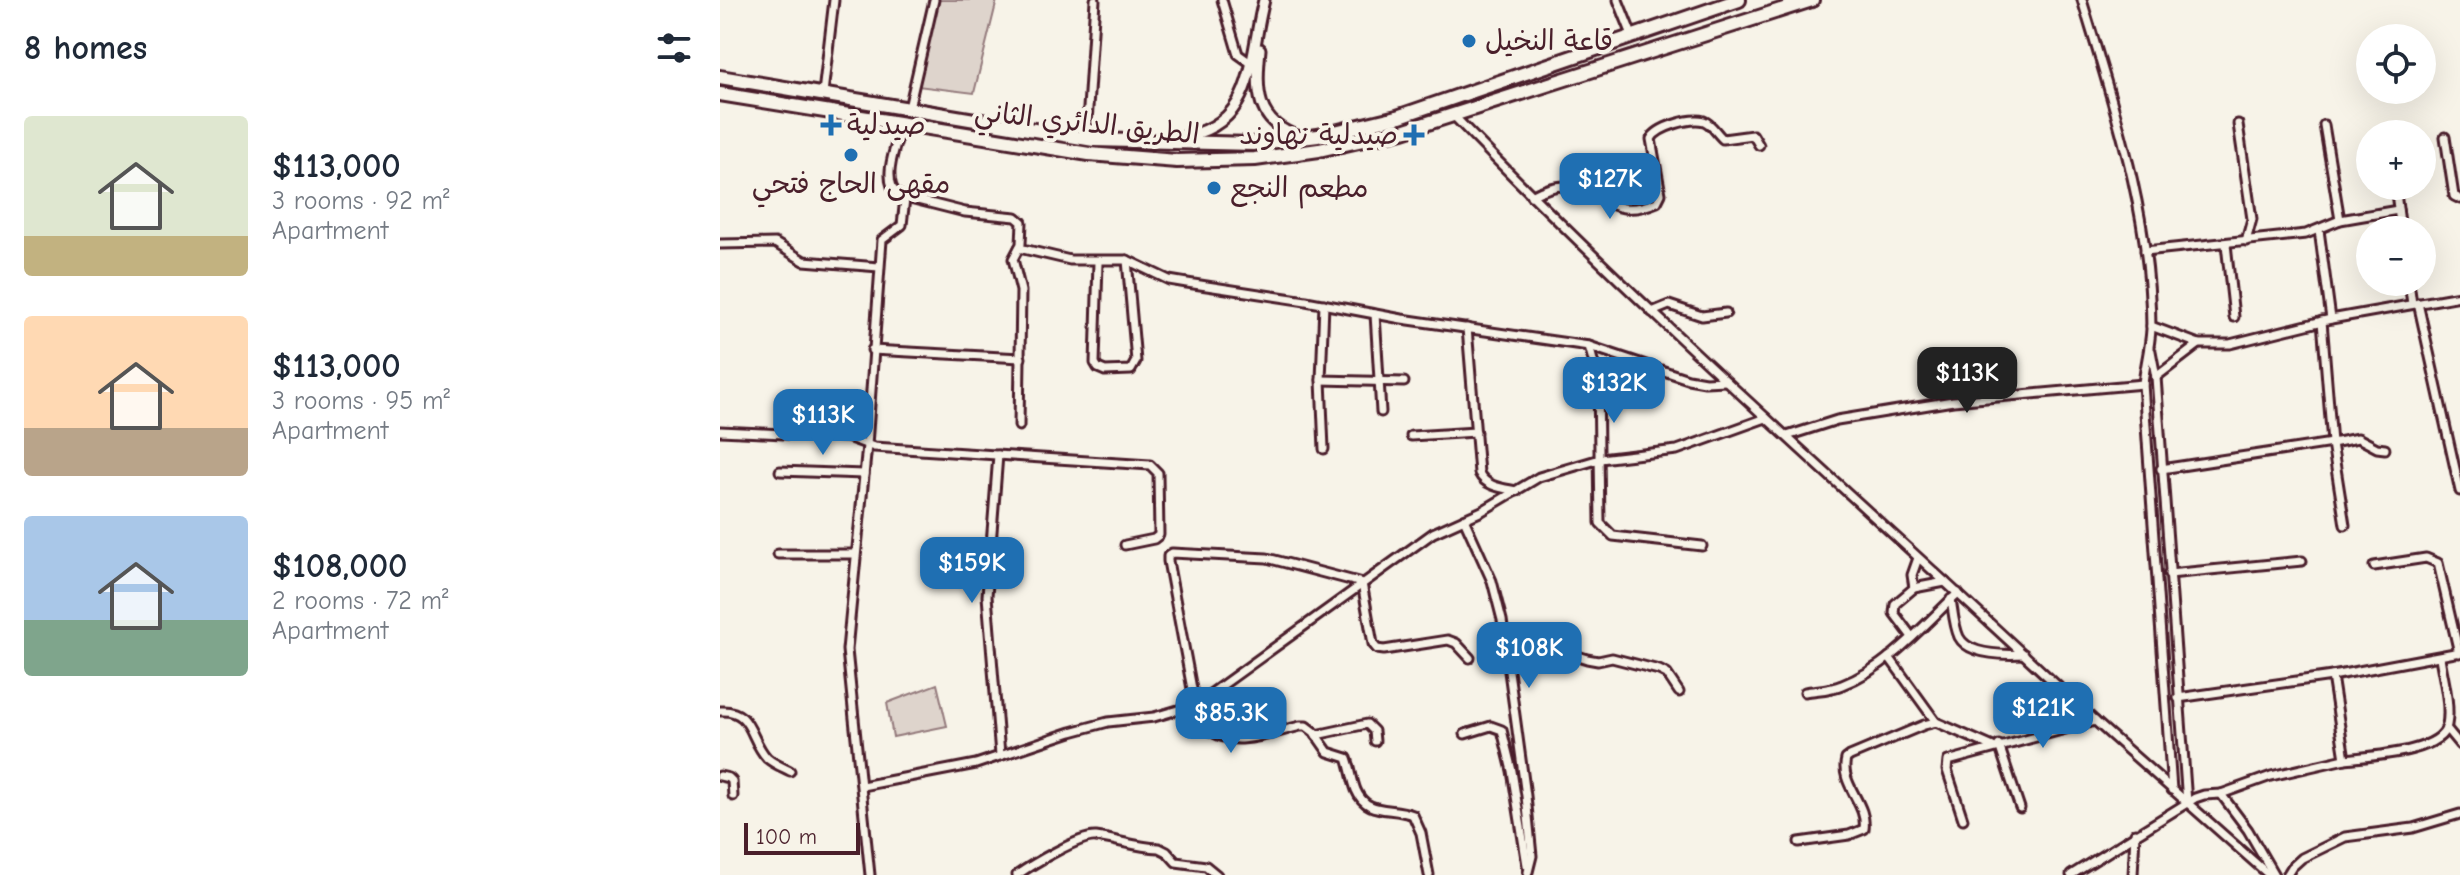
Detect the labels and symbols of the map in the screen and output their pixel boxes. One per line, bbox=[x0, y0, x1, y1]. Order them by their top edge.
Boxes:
place label: قاعة النخيل bbox=[1485, 25, 1613, 57]
marker: قاعة النخيل bbox=[1460, 32, 1478, 50]
street label: الطريق الدائري الثاني bbox=[972, 95, 1201, 159]
place label: صيدلية bbox=[847, 109, 926, 141]
marker: صيدلية bbox=[822, 116, 840, 134]
place label: صيدلية نهاوند bbox=[1239, 119, 1398, 151]
marker: صيدلية نهاوند bbox=[1405, 126, 1423, 144]
marker: مقهى الحاج فتحي bbox=[842, 146, 860, 164]
pin: $127K bbox=[1554, 153, 1666, 221]
place label: مقهى الحاج فتحي bbox=[752, 168, 950, 208]
place label: مطعم النجع bbox=[1230, 172, 1369, 209]
marker: مطعم النجع bbox=[1205, 179, 1223, 197]
pin: $113K bbox=[1911, 347, 2023, 415]
pin: $132K bbox=[1558, 357, 1670, 425]
pin: $113K bbox=[767, 389, 879, 457]
pin: $159K bbox=[916, 537, 1028, 605]
pin: $108K bbox=[1473, 622, 1585, 690]
pin: $121K bbox=[1987, 682, 2099, 750]
pin: $85.3K bbox=[1166, 687, 1296, 755]
scale bar bbox=[744, 819, 860, 855]

